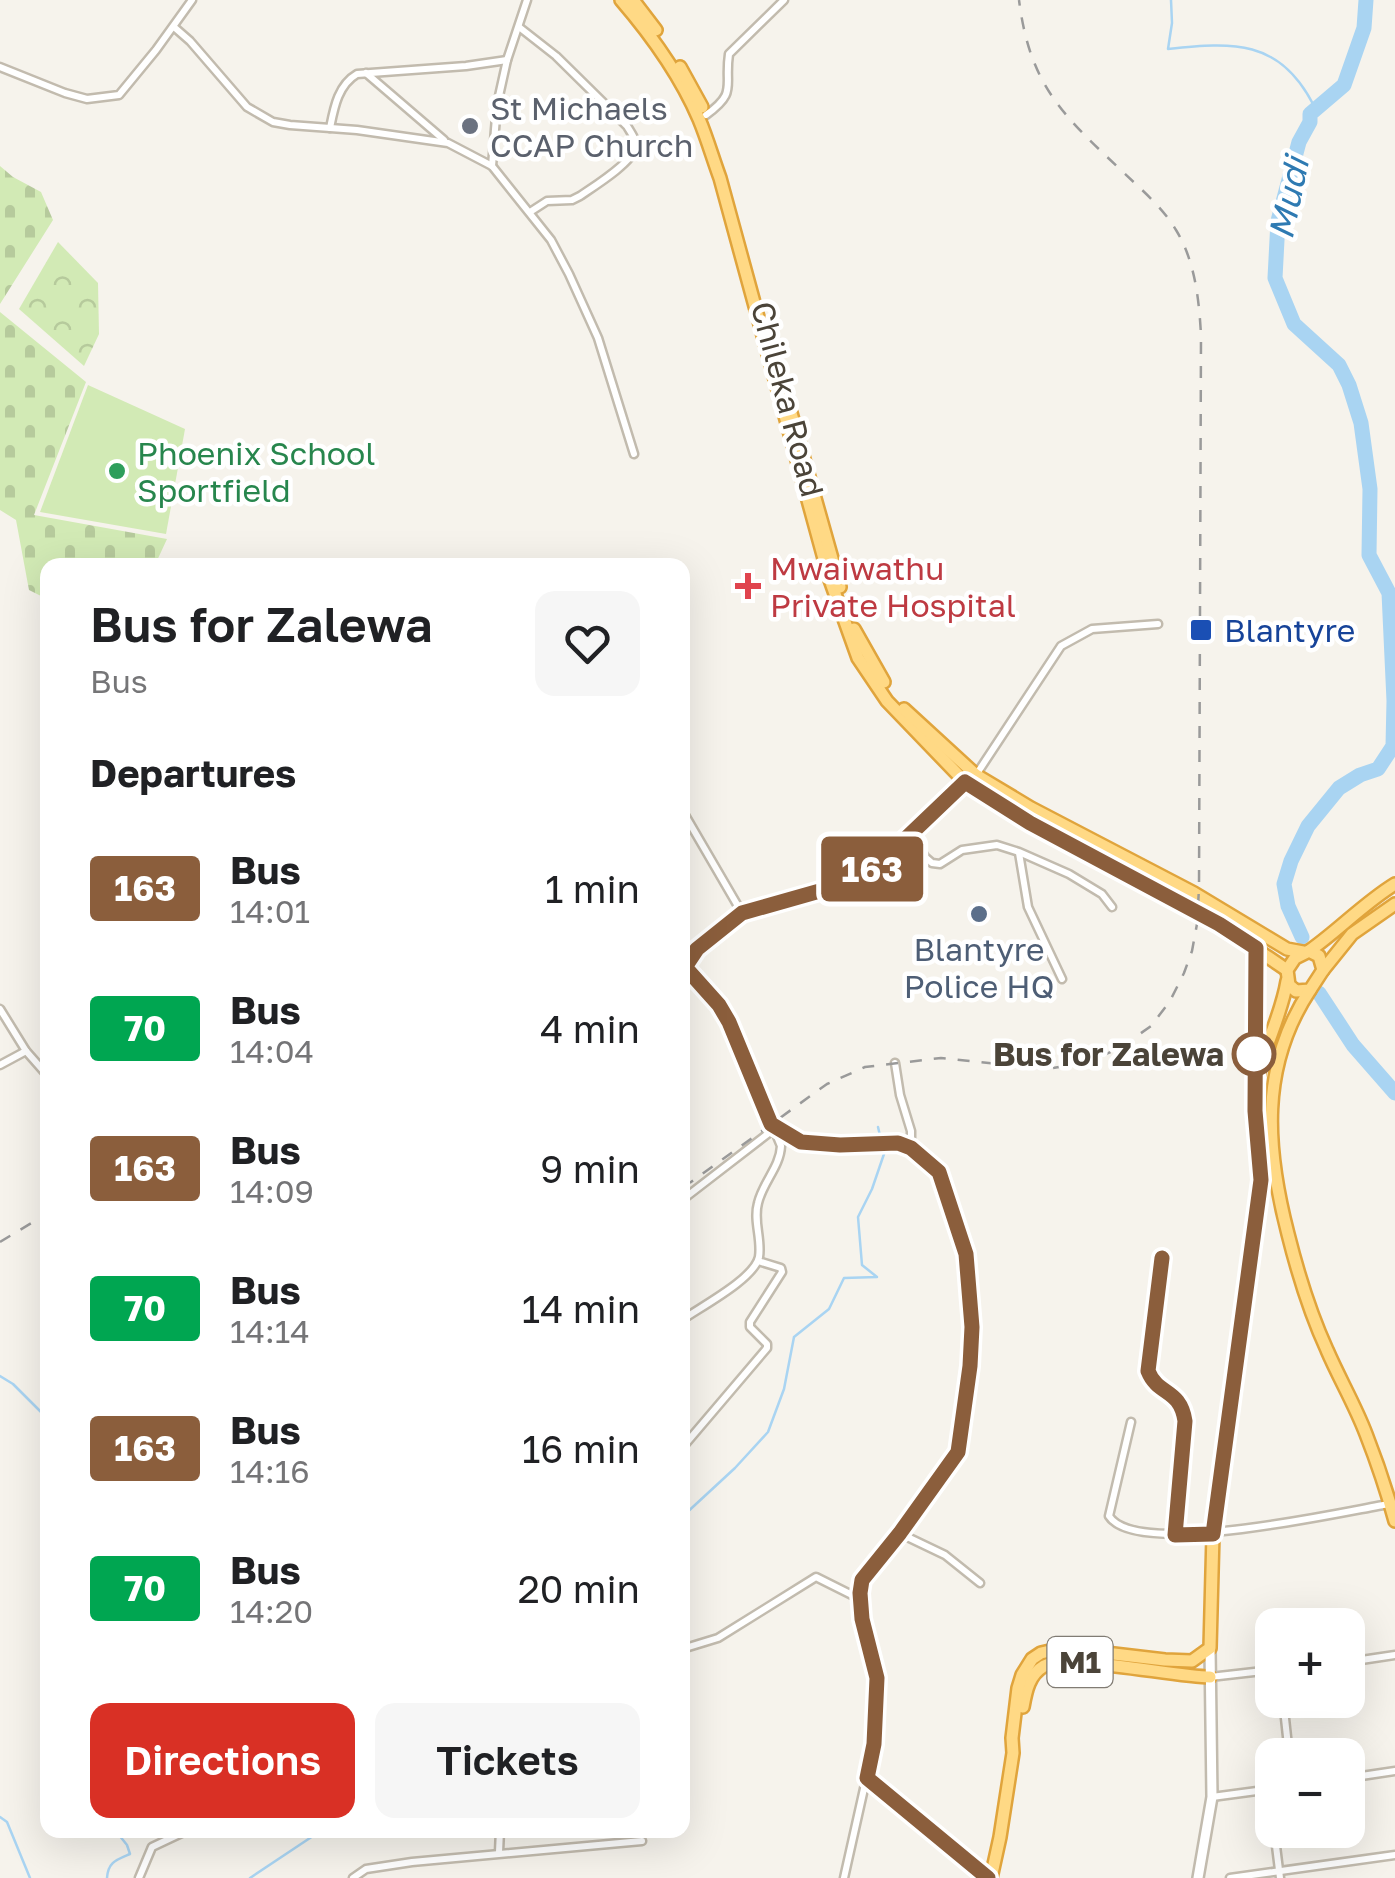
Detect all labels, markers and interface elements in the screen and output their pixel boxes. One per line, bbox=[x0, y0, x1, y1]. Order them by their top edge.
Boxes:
place label: St Michaels CCAP Church bbox=[490, 89, 693, 164]
marker: St Michaels CCAP Church bbox=[459, 115, 481, 137]
water label: Mudi bbox=[1259, 150, 1318, 243]
street label: Chileka Road bbox=[744, 297, 832, 501]
place label: Phoenix School Sportfield bbox=[137, 434, 376, 509]
marker: Phoenix School Sportfield bbox=[106, 460, 128, 482]
place label: Mwaiwathu Private Hospital bbox=[770, 549, 1016, 624]
marker: Mwaiwathu Private Hospital bbox=[735, 573, 761, 599]
button: heart bbox=[535, 591, 640, 696]
text: Bus for Zalewa bbox=[90, 595, 433, 653]
place label: Blantyre bbox=[1224, 611, 1355, 649]
marker: Blantyre bbox=[1188, 617, 1214, 643]
text: Bus bbox=[90, 662, 148, 700]
text: Departures bbox=[90, 750, 296, 795]
line badge: 163 bbox=[814, 836, 930, 902]
text: Bus bbox=[230, 847, 301, 892]
text: 163 bbox=[841, 848, 903, 890]
text: 1 min bbox=[545, 866, 640, 911]
text: 163 bbox=[114, 867, 176, 909]
text: 14:01 bbox=[230, 892, 310, 930]
marker: Blantyre Police HQ bbox=[968, 903, 990, 925]
place label: Blantyre Police HQ bbox=[904, 930, 1054, 1005]
text: Bus bbox=[230, 987, 301, 1032]
text: 4 min bbox=[540, 1006, 640, 1051]
text: 70 bbox=[124, 1007, 166, 1049]
text: 14:04 bbox=[230, 1032, 314, 1070]
marker: Bus for Zalewa bbox=[1233, 1033, 1275, 1075]
place label: Bus for Zalewa bbox=[993, 1035, 1224, 1073]
text: Bus bbox=[230, 1127, 301, 1172]
text: 9 min bbox=[540, 1146, 640, 1191]
text: 163 bbox=[114, 1147, 176, 1189]
text: 14:09 bbox=[230, 1172, 314, 1210]
text: Bus bbox=[230, 1267, 301, 1312]
text: 14 min bbox=[522, 1286, 640, 1331]
text: 70 bbox=[124, 1287, 166, 1329]
text: 14:14 bbox=[230, 1312, 310, 1350]
text: Bus bbox=[230, 1407, 301, 1452]
text: 16 min bbox=[522, 1426, 640, 1471]
text: 163 bbox=[114, 1427, 176, 1469]
text: 14:16 bbox=[230, 1452, 310, 1490]
text: Bus bbox=[230, 1547, 301, 1592]
text: 20 min bbox=[518, 1566, 640, 1611]
text: 70 bbox=[124, 1567, 166, 1609]
text: 14:20 bbox=[230, 1592, 313, 1630]
map controls bbox=[1255, 1608, 1365, 1848]
button: + bbox=[1255, 1608, 1365, 1718]
road number: M1 bbox=[1048, 1637, 1112, 1687]
button: Directions bbox=[90, 1703, 355, 1818]
button: Tickets bbox=[375, 1703, 640, 1818]
button: − bbox=[1255, 1738, 1365, 1848]

